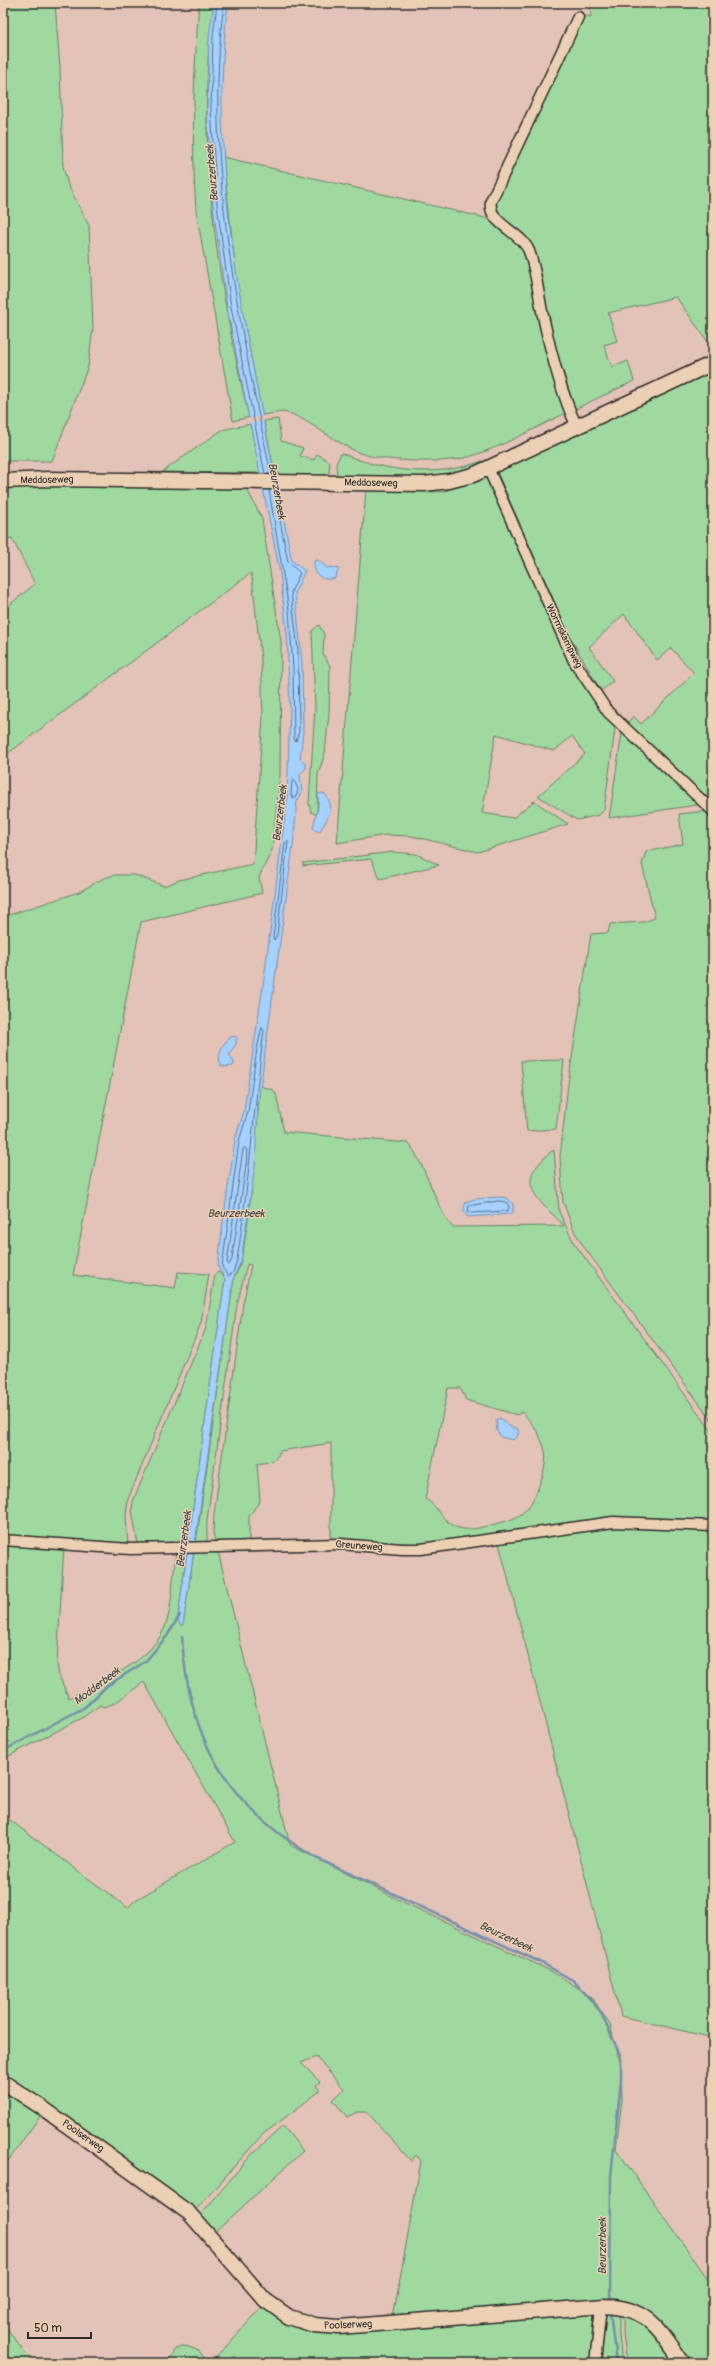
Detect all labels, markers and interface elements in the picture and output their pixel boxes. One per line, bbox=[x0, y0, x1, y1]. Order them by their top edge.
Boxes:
water label: Beurzerbeek bbox=[203, 143, 221, 202]
water label: Beurzerbeek bbox=[266, 462, 289, 522]
street label: Meddoseweg bbox=[20, 474, 74, 486]
street label: Meddoseweg bbox=[344, 477, 398, 489]
street label: Wormskampweg bbox=[543, 602, 585, 670]
water label: Beurzerbeek bbox=[270, 783, 290, 842]
water label: Beurzerbeek bbox=[207, 1207, 266, 1220]
water label: Beurzerbeek bbox=[174, 1508, 195, 1568]
street label: Greuneweg bbox=[335, 1538, 383, 1554]
water label: Modderbeek bbox=[71, 1663, 124, 1708]
water label: Beurzerbeek bbox=[477, 1919, 536, 1956]
street label: Poolserweg bbox=[60, 2117, 106, 2155]
water label: Beurzerbeek bbox=[596, 2216, 609, 2275]
scale bar bbox=[28, 2314, 91, 2340]
street label: Poolserweg bbox=[324, 2318, 372, 2332]
text: 50 m bbox=[34, 2321, 62, 2336]

